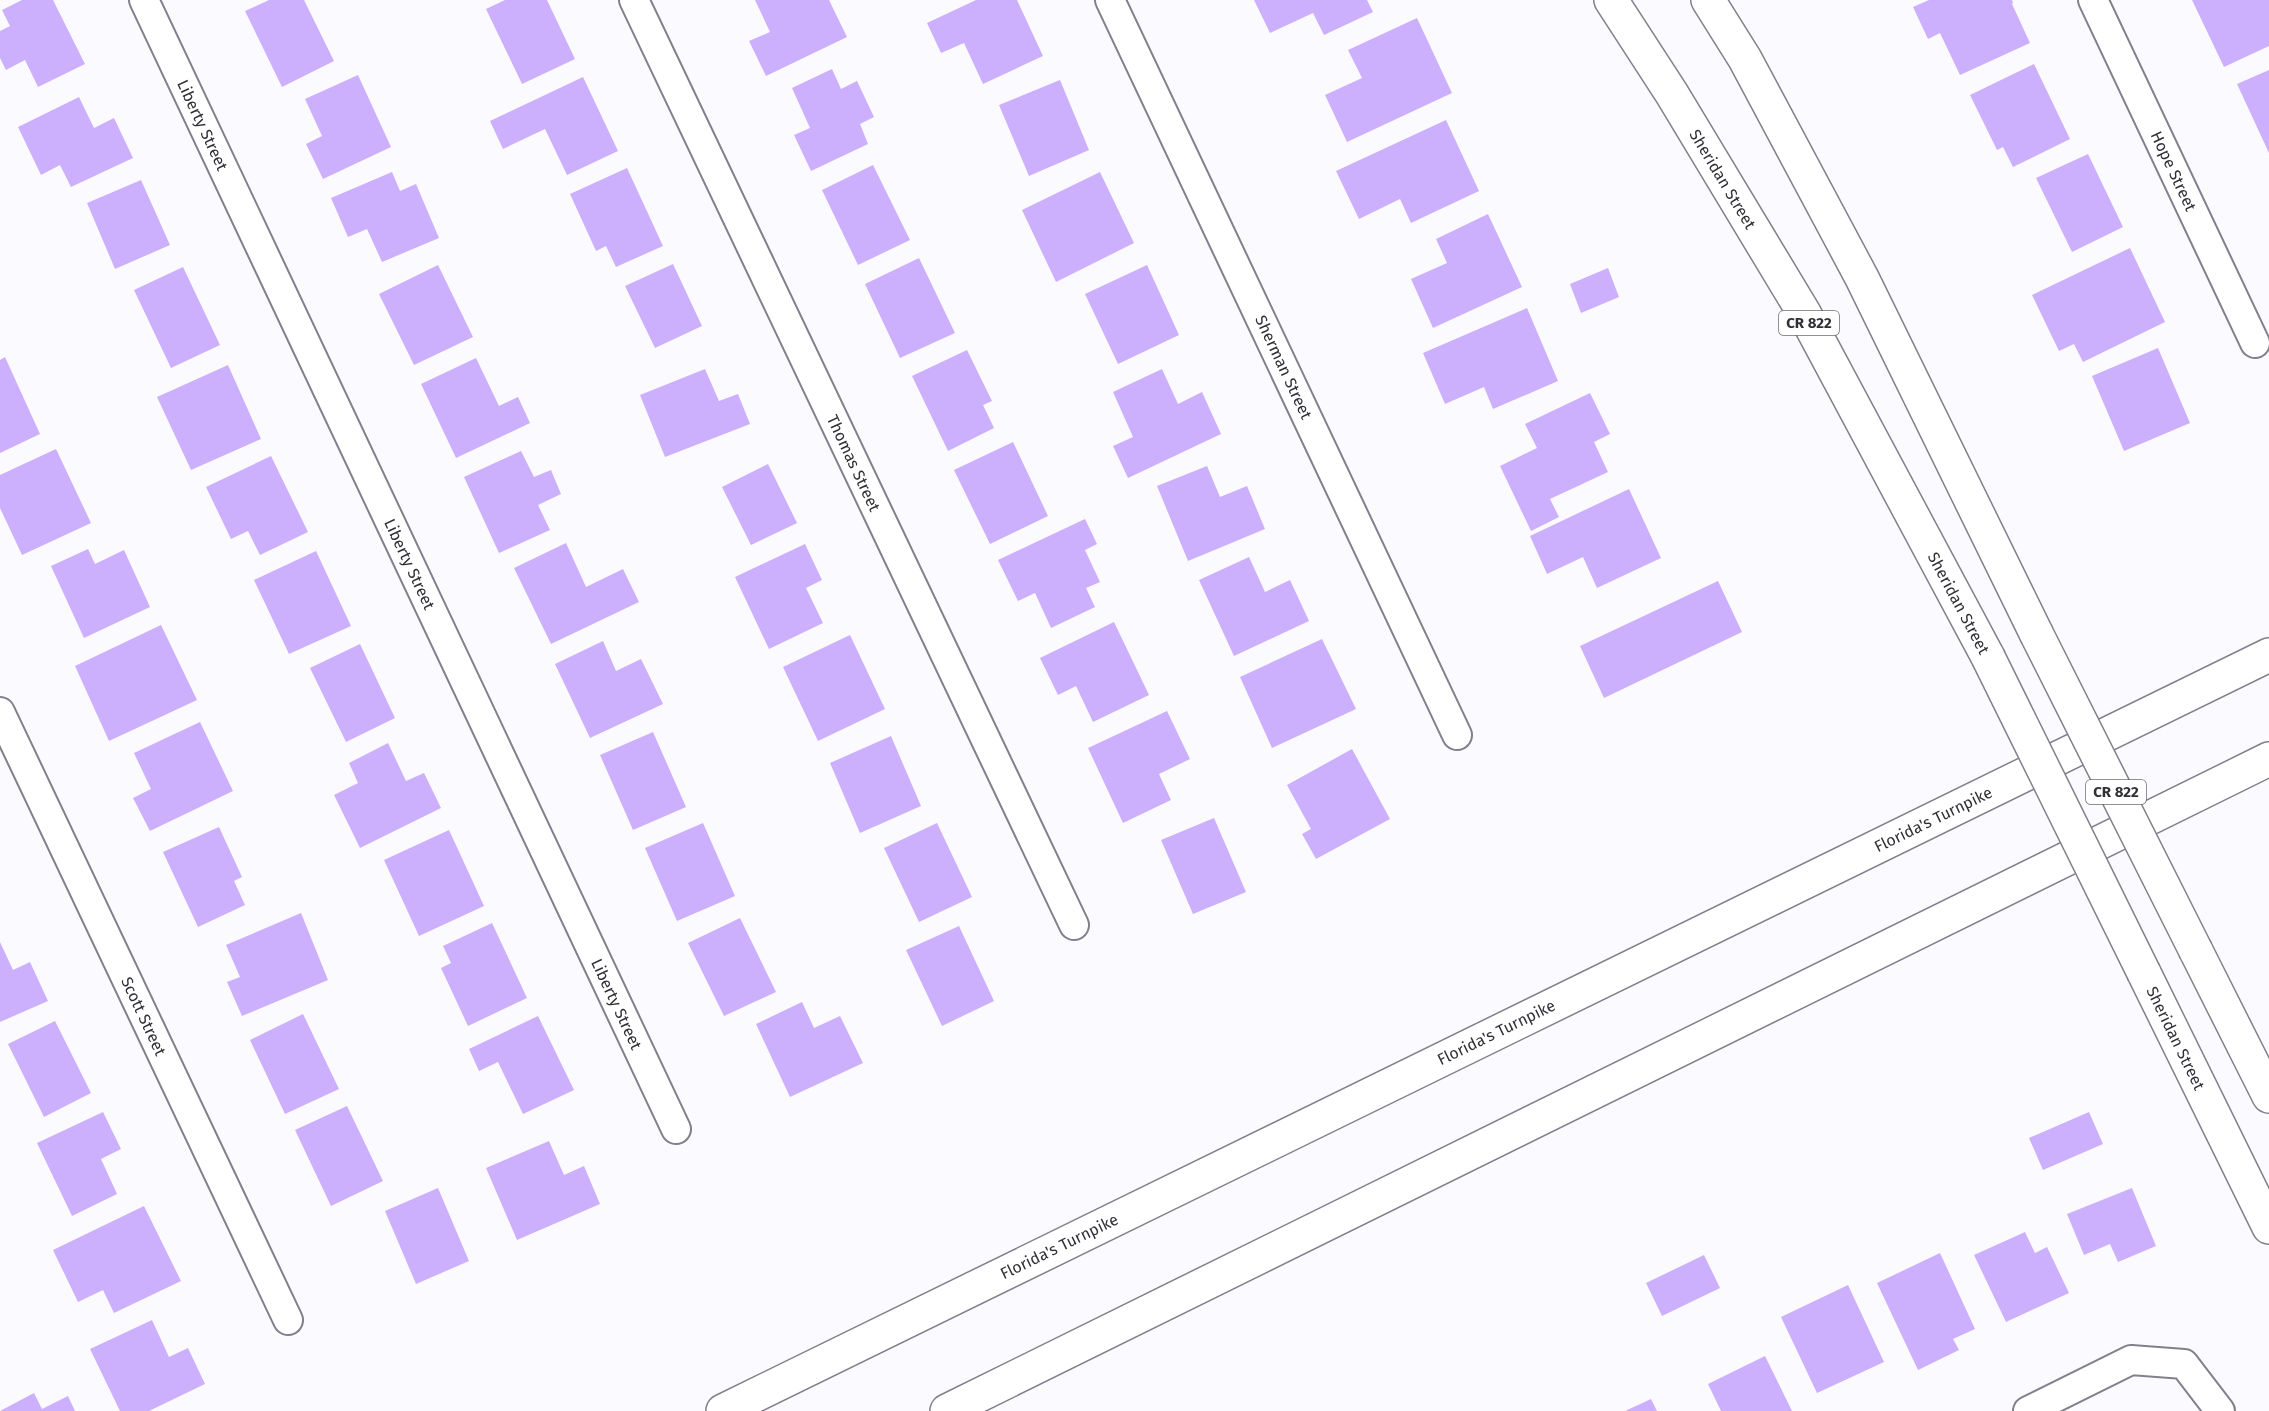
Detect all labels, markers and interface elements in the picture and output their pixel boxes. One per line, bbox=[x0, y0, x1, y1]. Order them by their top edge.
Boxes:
street label: Liberty Street bbox=[173, 77, 232, 174]
street label: Sheridan Street bbox=[1685, 126, 1760, 233]
street label: Hope Street bbox=[2147, 128, 2200, 214]
road number: CR 822 bbox=[1779, 311, 1839, 335]
street label: Sherman Street bbox=[1251, 312, 1316, 422]
street label: Thomas Street bbox=[823, 412, 884, 515]
street label: Liberty Street bbox=[380, 516, 439, 613]
street label: Sheridan Street bbox=[1924, 549, 1994, 658]
road number: CR 822 bbox=[2086, 780, 2146, 804]
street label: Florida's Turnpike bbox=[1871, 783, 1995, 856]
street label: Liberty Street bbox=[587, 956, 646, 1053]
street label: Scott Street bbox=[117, 974, 170, 1059]
street label: Sheridan Street bbox=[2142, 983, 2209, 1093]
street label: Florida's Turnpike bbox=[1434, 996, 1558, 1069]
street label: Florida's Turnpike bbox=[997, 1210, 1121, 1283]

